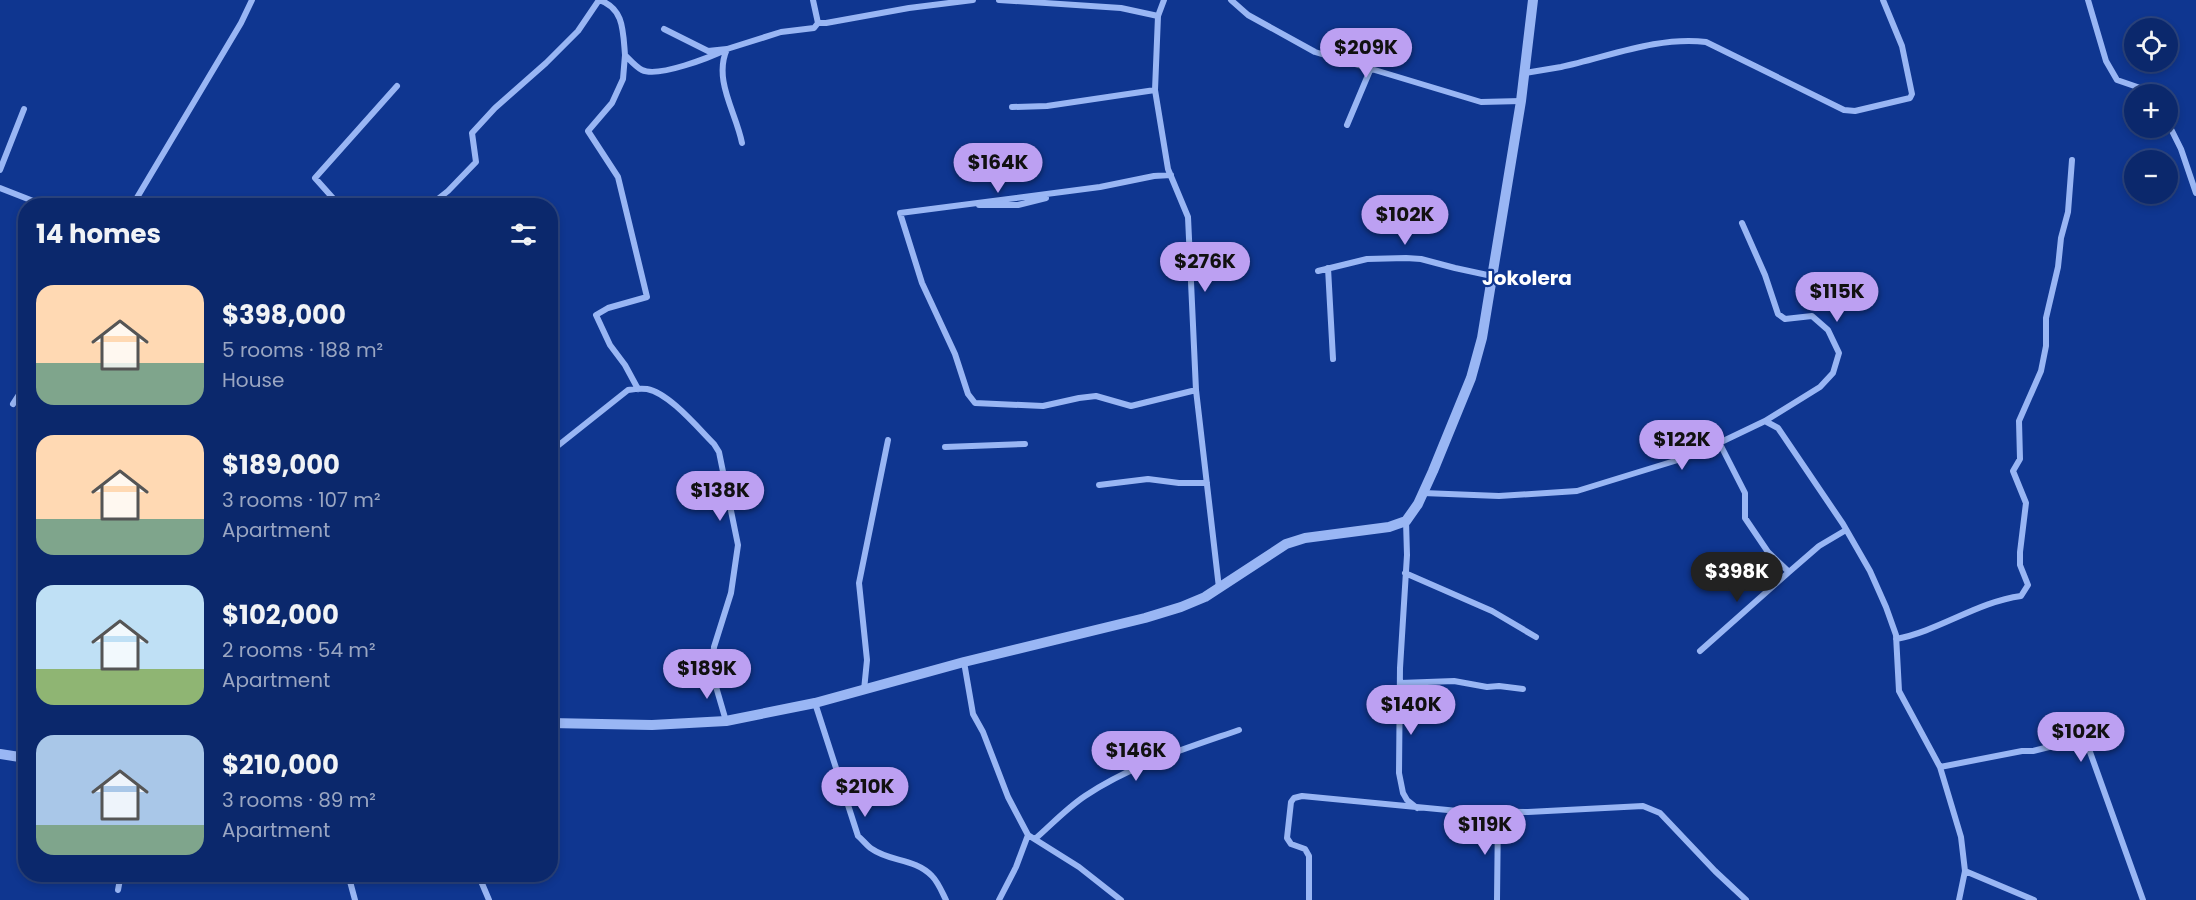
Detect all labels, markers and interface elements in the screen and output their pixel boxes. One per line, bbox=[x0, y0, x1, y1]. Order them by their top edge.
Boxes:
map controls bbox=[2124, 18, 2178, 204]
button: locate bbox=[2124, 18, 2178, 72]
pin: $209K bbox=[1324, 28, 1408, 79]
text: $209K bbox=[1334, 33, 1398, 61]
button: + bbox=[2124, 84, 2178, 138]
pin: $164K bbox=[956, 143, 1040, 194]
text: $164K bbox=[968, 148, 1028, 176]
button: − bbox=[2124, 150, 2178, 204]
pin: $102K bbox=[1363, 195, 1447, 246]
text: $102K bbox=[1375, 200, 1435, 228]
text: 14 homes bbox=[36, 216, 161, 252]
icon: filters bbox=[507, 218, 540, 251]
pin: $276K bbox=[1163, 242, 1247, 293]
text: $276K bbox=[1174, 247, 1236, 275]
district label: Jokolera bbox=[1482, 264, 1572, 292]
pin: $115K bbox=[1795, 272, 1879, 323]
text: $115K bbox=[1809, 277, 1865, 305]
text: $398,000 bbox=[222, 297, 346, 333]
icon: home bbox=[84, 309, 156, 381]
text: 5 rooms · 188 m² bbox=[222, 336, 383, 364]
text: House bbox=[222, 366, 284, 394]
pin: $122K bbox=[1640, 420, 1724, 471]
text: $122K bbox=[1653, 425, 1711, 453]
text: $189,000 bbox=[222, 447, 340, 483]
icon: home bbox=[84, 459, 156, 531]
pin: $138K bbox=[678, 471, 762, 522]
text: $138K bbox=[690, 476, 750, 504]
text: 3 rooms · 107 m² bbox=[222, 486, 381, 514]
text: Apartment bbox=[222, 516, 330, 544]
pin: $398K bbox=[1695, 552, 1779, 603]
text: $398K bbox=[1705, 557, 1769, 585]
text: $102,000 bbox=[222, 597, 339, 633]
icon: home bbox=[84, 609, 156, 681]
text: 2 rooms · 54 m² bbox=[222, 636, 376, 664]
pin: $189K bbox=[665, 649, 749, 700]
text: $189K bbox=[677, 654, 737, 682]
text: Apartment bbox=[222, 666, 330, 694]
pin: $140K bbox=[1369, 685, 1453, 736]
text: $140K bbox=[1380, 690, 1442, 718]
pin: $102K bbox=[2039, 712, 2123, 763]
text: $102K bbox=[2051, 717, 2111, 745]
pin: $146K bbox=[1094, 731, 1178, 782]
text: $146K bbox=[1106, 736, 1166, 764]
text: $210,000 bbox=[222, 747, 339, 783]
icon: home bbox=[84, 759, 156, 831]
pin: $210K bbox=[823, 767, 907, 818]
text: $210K bbox=[835, 772, 895, 800]
text: 3 rooms · 89 m² bbox=[222, 786, 376, 814]
pin: $119K bbox=[1443, 805, 1527, 856]
text: $119K bbox=[1458, 810, 1512, 838]
text: Apartment bbox=[222, 816, 330, 844]

